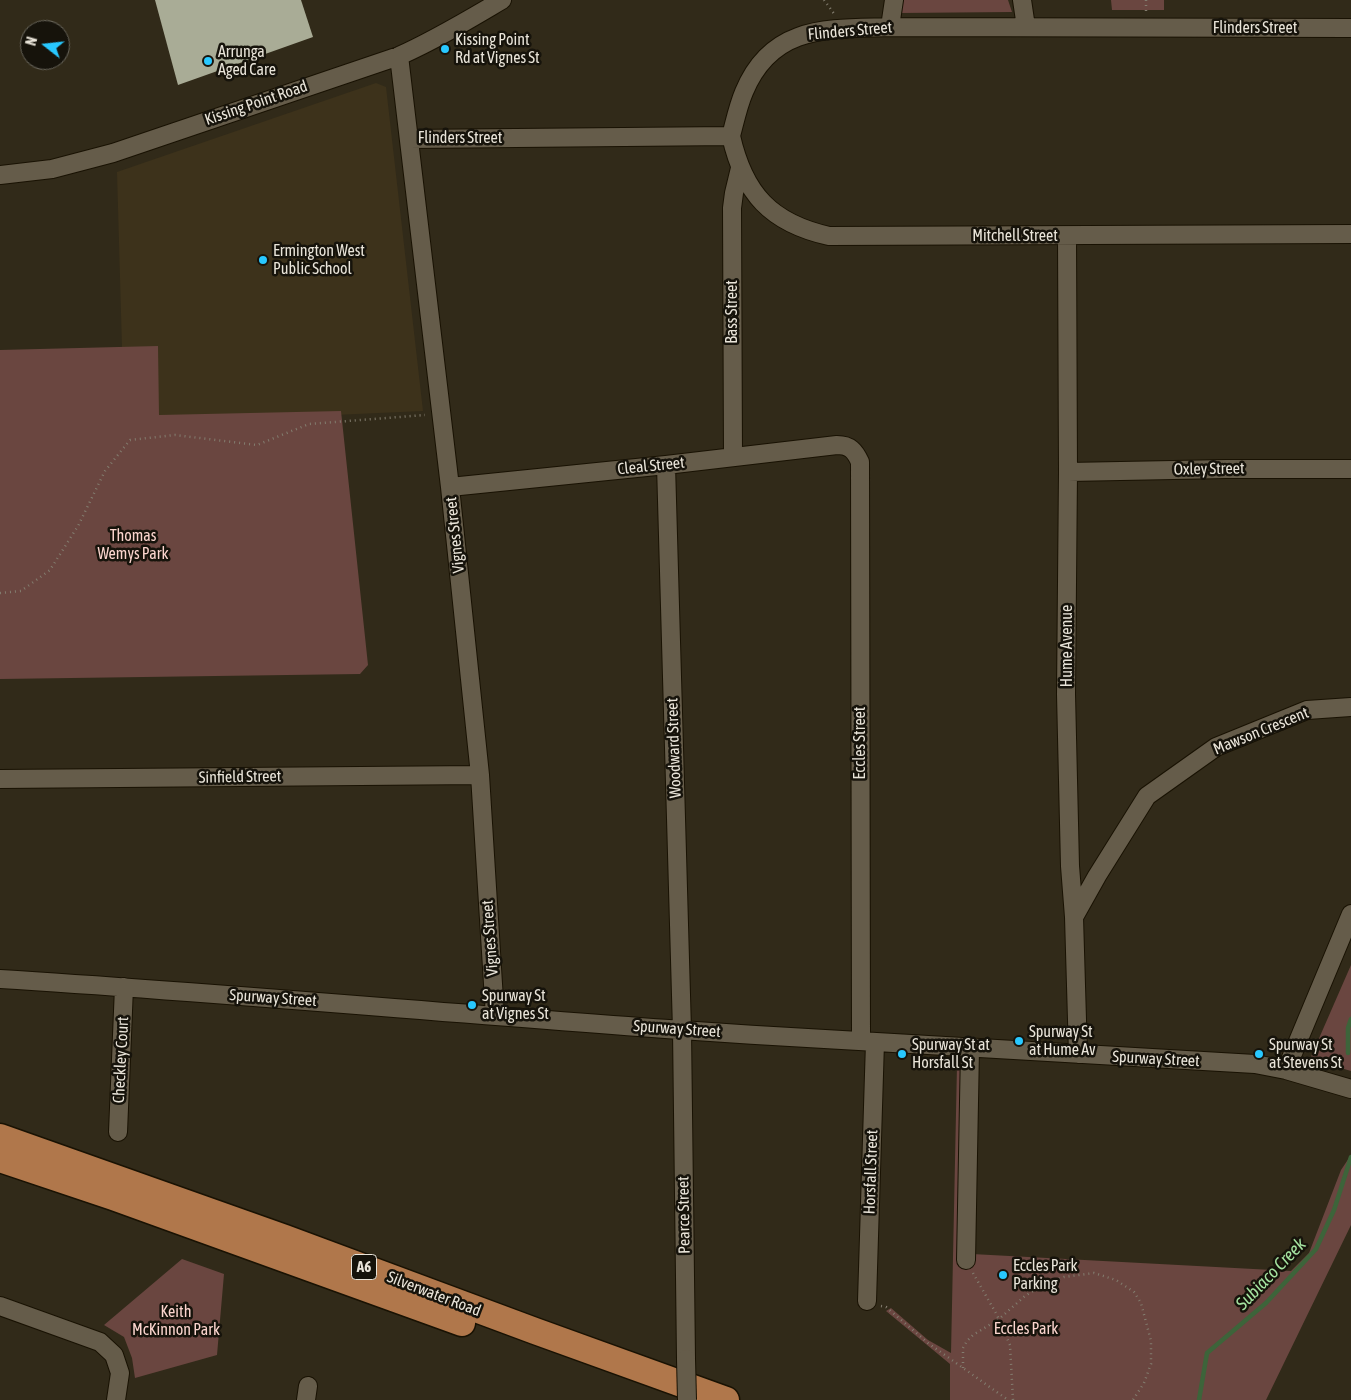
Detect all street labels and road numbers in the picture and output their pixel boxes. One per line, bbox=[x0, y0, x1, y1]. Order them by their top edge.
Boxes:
street label: Flinders Street bbox=[807, 18, 893, 44]
street label: Flinders Street bbox=[1213, 18, 1297, 38]
street label: Kissing Point Road bbox=[202, 76, 310, 130]
street label: Flinders Street bbox=[418, 128, 502, 148]
street label: Mitchell Street bbox=[972, 226, 1058, 246]
street label: Bass Street bbox=[722, 280, 742, 344]
street label: Cleal Street bbox=[616, 453, 686, 479]
street label: Oxley Street bbox=[1173, 459, 1245, 479]
street label: Vignes Street bbox=[441, 496, 469, 574]
street label: Hume Avenue bbox=[1057, 605, 1077, 687]
street label: Woodward Street bbox=[663, 698, 685, 798]
street label: Mawson Crescent bbox=[1210, 703, 1312, 759]
street label: Eccles Street bbox=[850, 707, 870, 779]
street label: Sinfield Street bbox=[199, 767, 281, 787]
street label: Vignes Street bbox=[478, 899, 502, 977]
street label: Spurway Street bbox=[229, 985, 317, 1011]
street label: Checkley Court bbox=[109, 1016, 133, 1104]
street label: Spurway Street bbox=[633, 1016, 721, 1042]
street label: Spurway Street bbox=[1112, 1047, 1200, 1071]
street label: Horsfall Street bbox=[860, 1129, 882, 1215]
street label: Pearce Street bbox=[674, 1176, 694, 1254]
road number: A6 bbox=[352, 1254, 376, 1280]
street label: Silverwater Road bbox=[384, 1267, 484, 1321]

